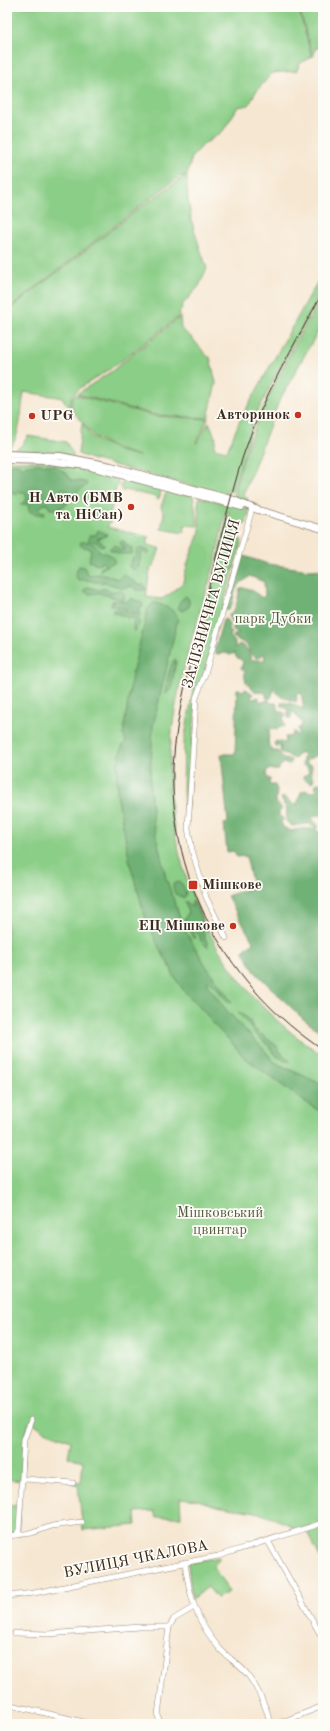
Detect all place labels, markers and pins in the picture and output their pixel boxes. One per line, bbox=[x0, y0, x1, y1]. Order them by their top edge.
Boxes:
place label: Авторинок bbox=[216, 408, 290, 423]
place label: UPG bbox=[40, 409, 73, 424]
marker: Авторинок bbox=[293, 410, 303, 420]
marker: UPG bbox=[27, 411, 37, 421]
place label: Н Авто (БМВ та НіСан) bbox=[28, 491, 123, 523]
marker: Н Авто (БМВ та НіСан) bbox=[126, 502, 136, 512]
place label: Мішкове bbox=[202, 878, 262, 893]
marker: Мішкове bbox=[187, 879, 199, 891]
place label: ЕЦ Мішкове bbox=[138, 919, 225, 934]
marker: ЕЦ Мішкове bbox=[228, 921, 238, 931]

